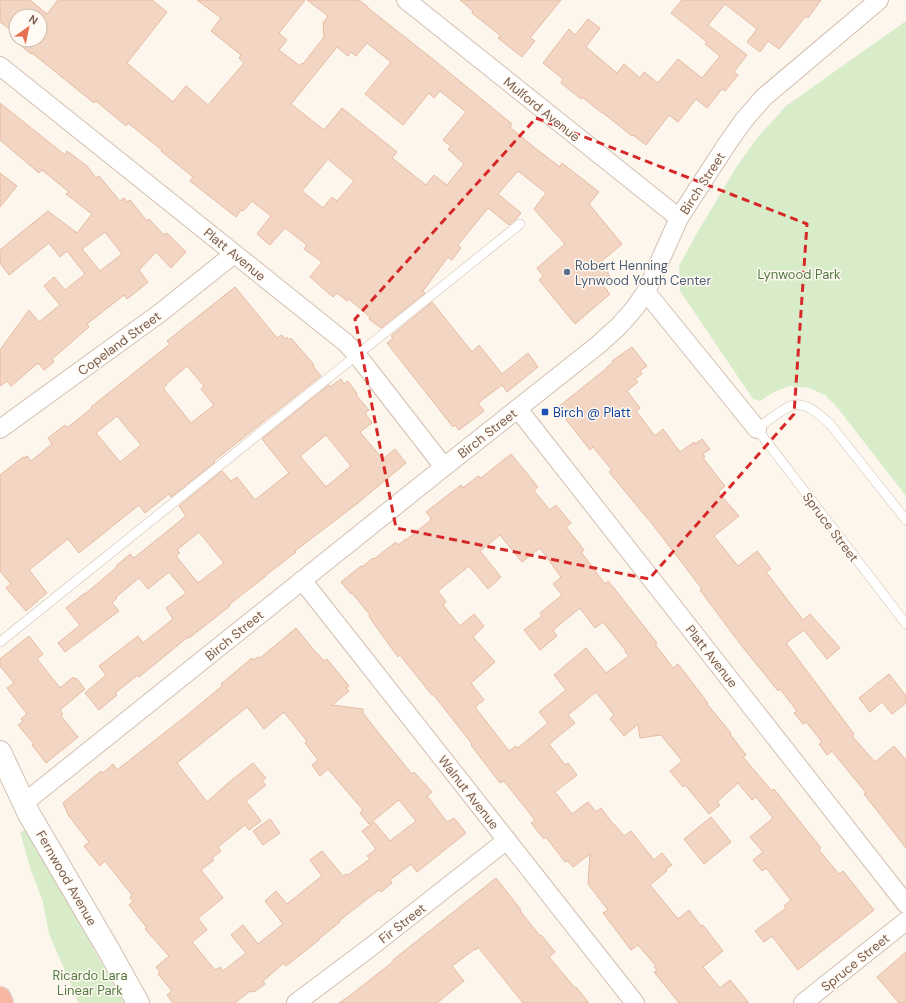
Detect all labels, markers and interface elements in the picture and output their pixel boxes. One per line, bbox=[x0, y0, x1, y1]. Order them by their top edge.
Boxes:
north arrow bbox=[8, 8, 48, 48]
text: N bbox=[26, 12, 41, 28]
street label: Mulford Avenue bbox=[500, 73, 583, 145]
street label: Birch Street bbox=[676, 149, 729, 218]
street label: Platt Avenue bbox=[200, 224, 269, 285]
place label: Robert Henning Lynwood Youth Center bbox=[575, 257, 712, 289]
park label: Lynwood Park bbox=[757, 266, 841, 283]
marker: Robert Henning Lynwood Youth Center bbox=[562, 267, 572, 277]
street label: Copeland Street bbox=[74, 308, 164, 379]
place label: Birch @ Platt bbox=[553, 404, 631, 421]
street label: Birch Street bbox=[454, 405, 520, 462]
marker: Birch @ Platt bbox=[540, 407, 550, 417]
street label: Spruce Street bbox=[799, 489, 862, 566]
street label: Birch Street bbox=[201, 607, 267, 664]
street label: Platt Avenue bbox=[682, 621, 741, 691]
street label: Walnut Avenue bbox=[434, 752, 503, 833]
street label: Fernwood Avenue bbox=[32, 828, 101, 929]
street label: Fir Street bbox=[375, 900, 429, 947]
street label: Spruce Street bbox=[818, 930, 893, 995]
park label: Ricardo Lara Linear Park bbox=[52, 967, 128, 999]

